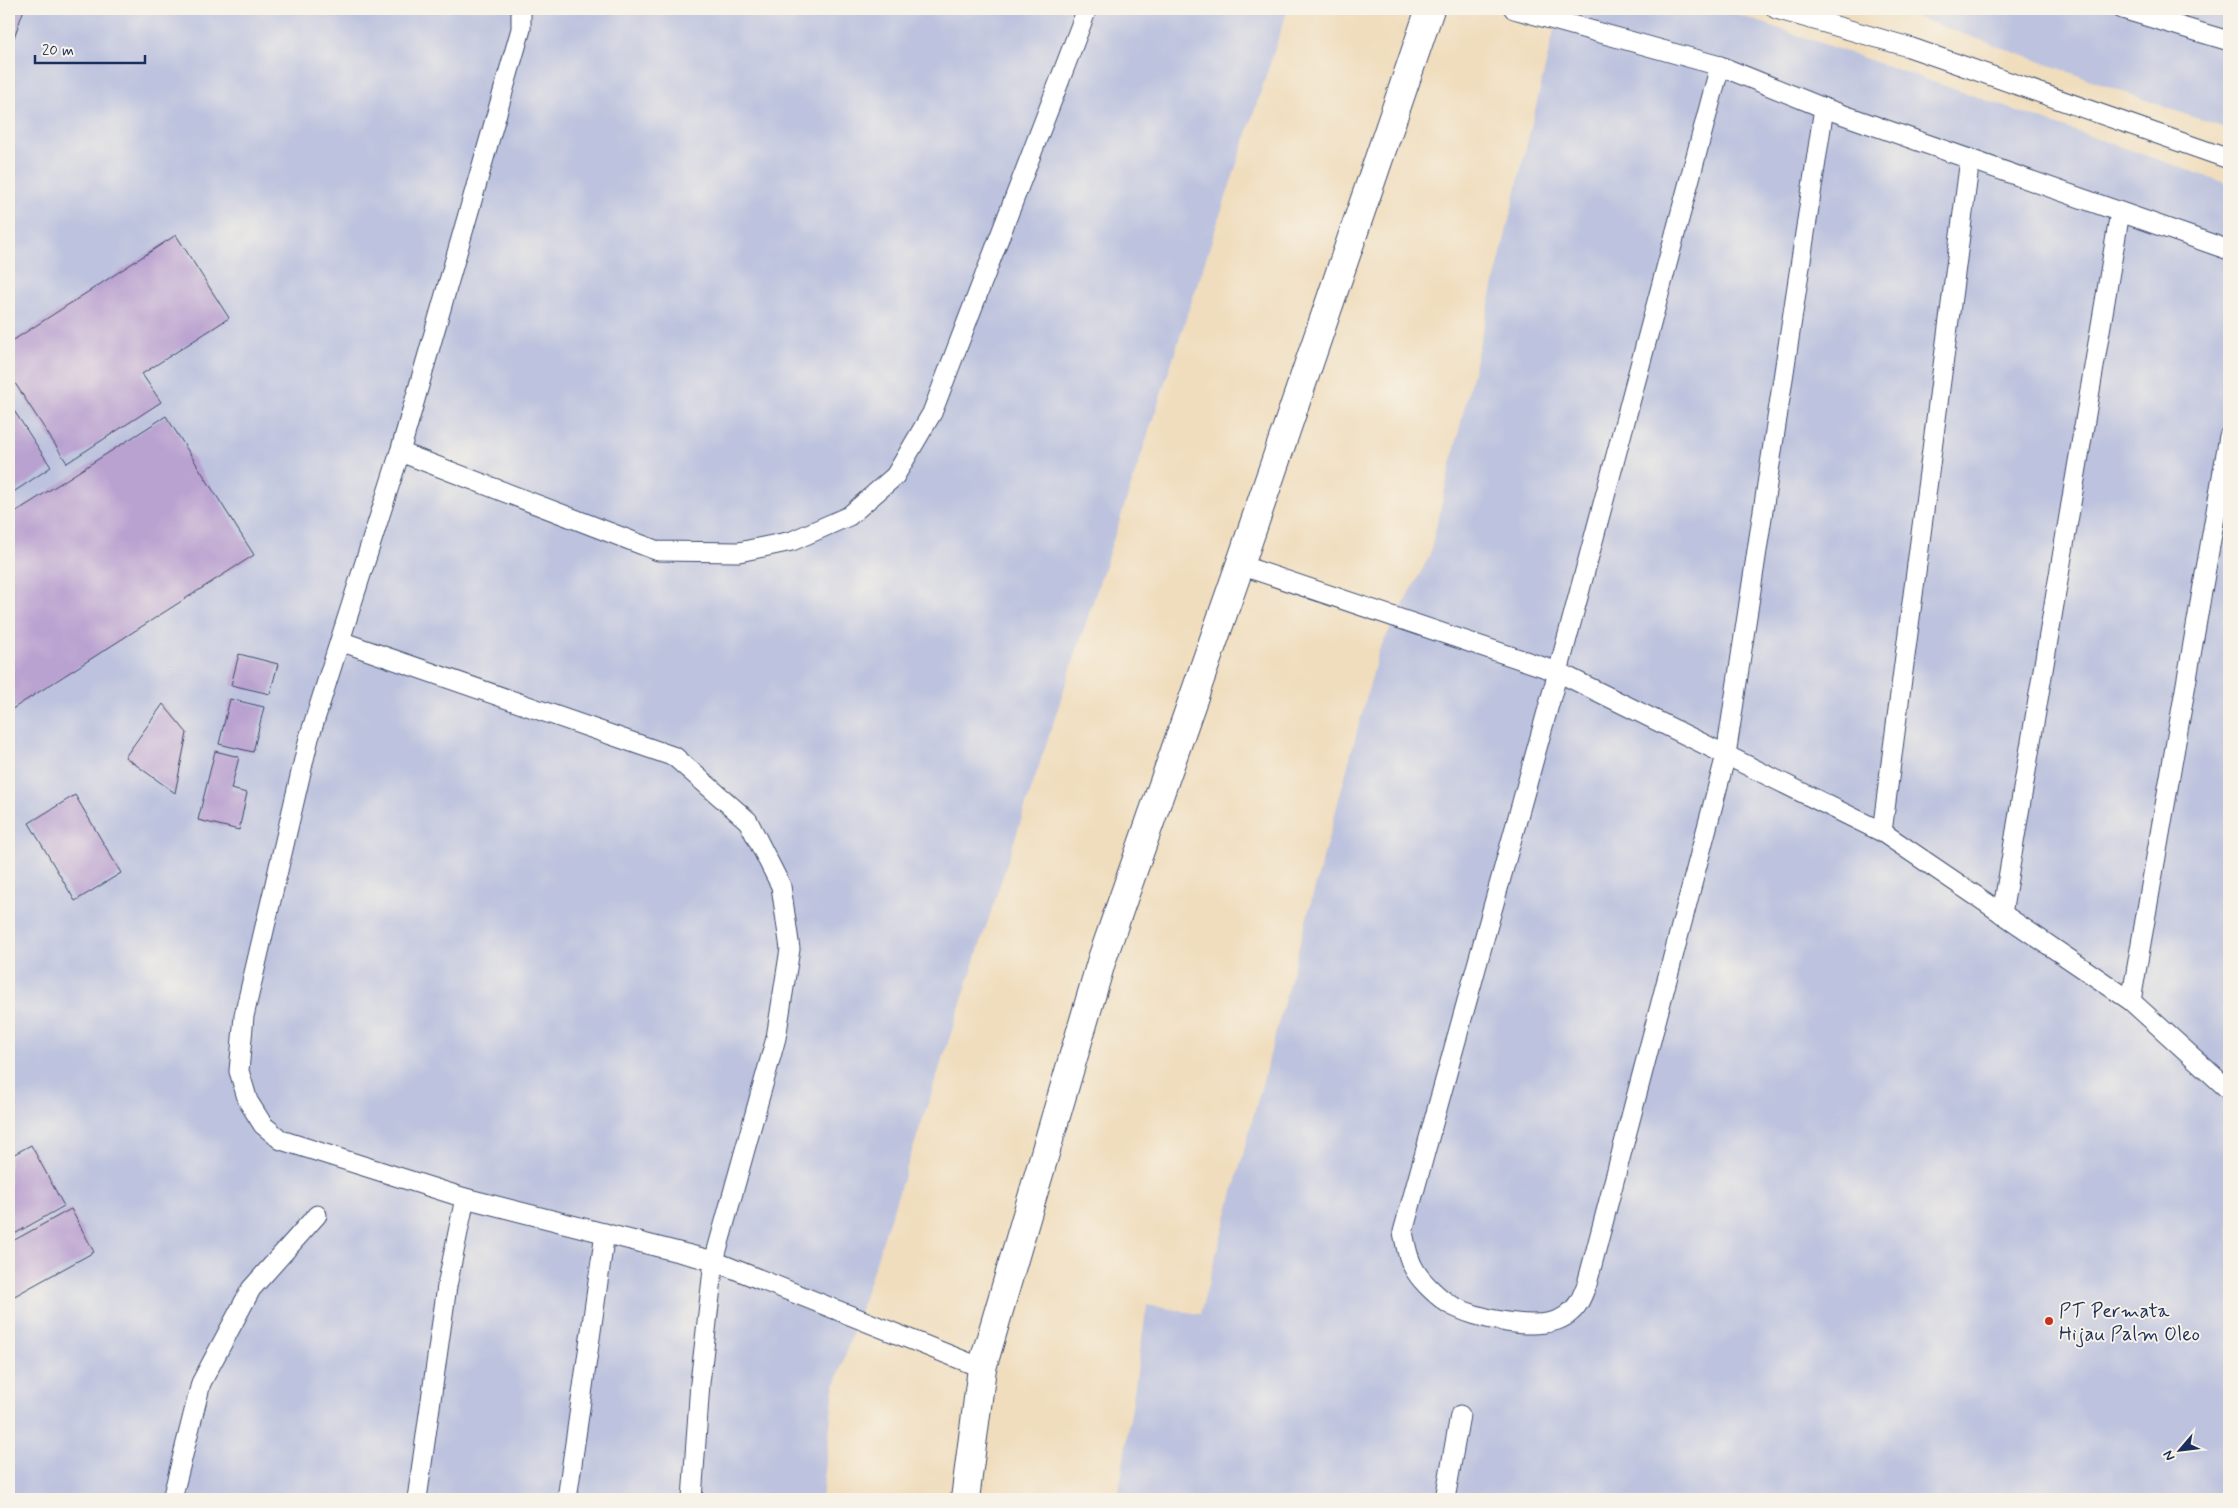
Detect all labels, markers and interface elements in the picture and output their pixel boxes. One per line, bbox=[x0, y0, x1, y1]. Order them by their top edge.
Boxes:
scale bar bbox=[35, 32, 145, 64]
text: 20 m bbox=[42, 41, 74, 61]
place label: PT Permata Hijau Palm Oleo bbox=[2059, 1298, 2200, 1348]
marker: PT Permata Hijau Palm Oleo bbox=[2043, 1315, 2055, 1327]
north arrow bbox=[2156, 1426, 2206, 1476]
text: N bbox=[2159, 1447, 2180, 1464]

